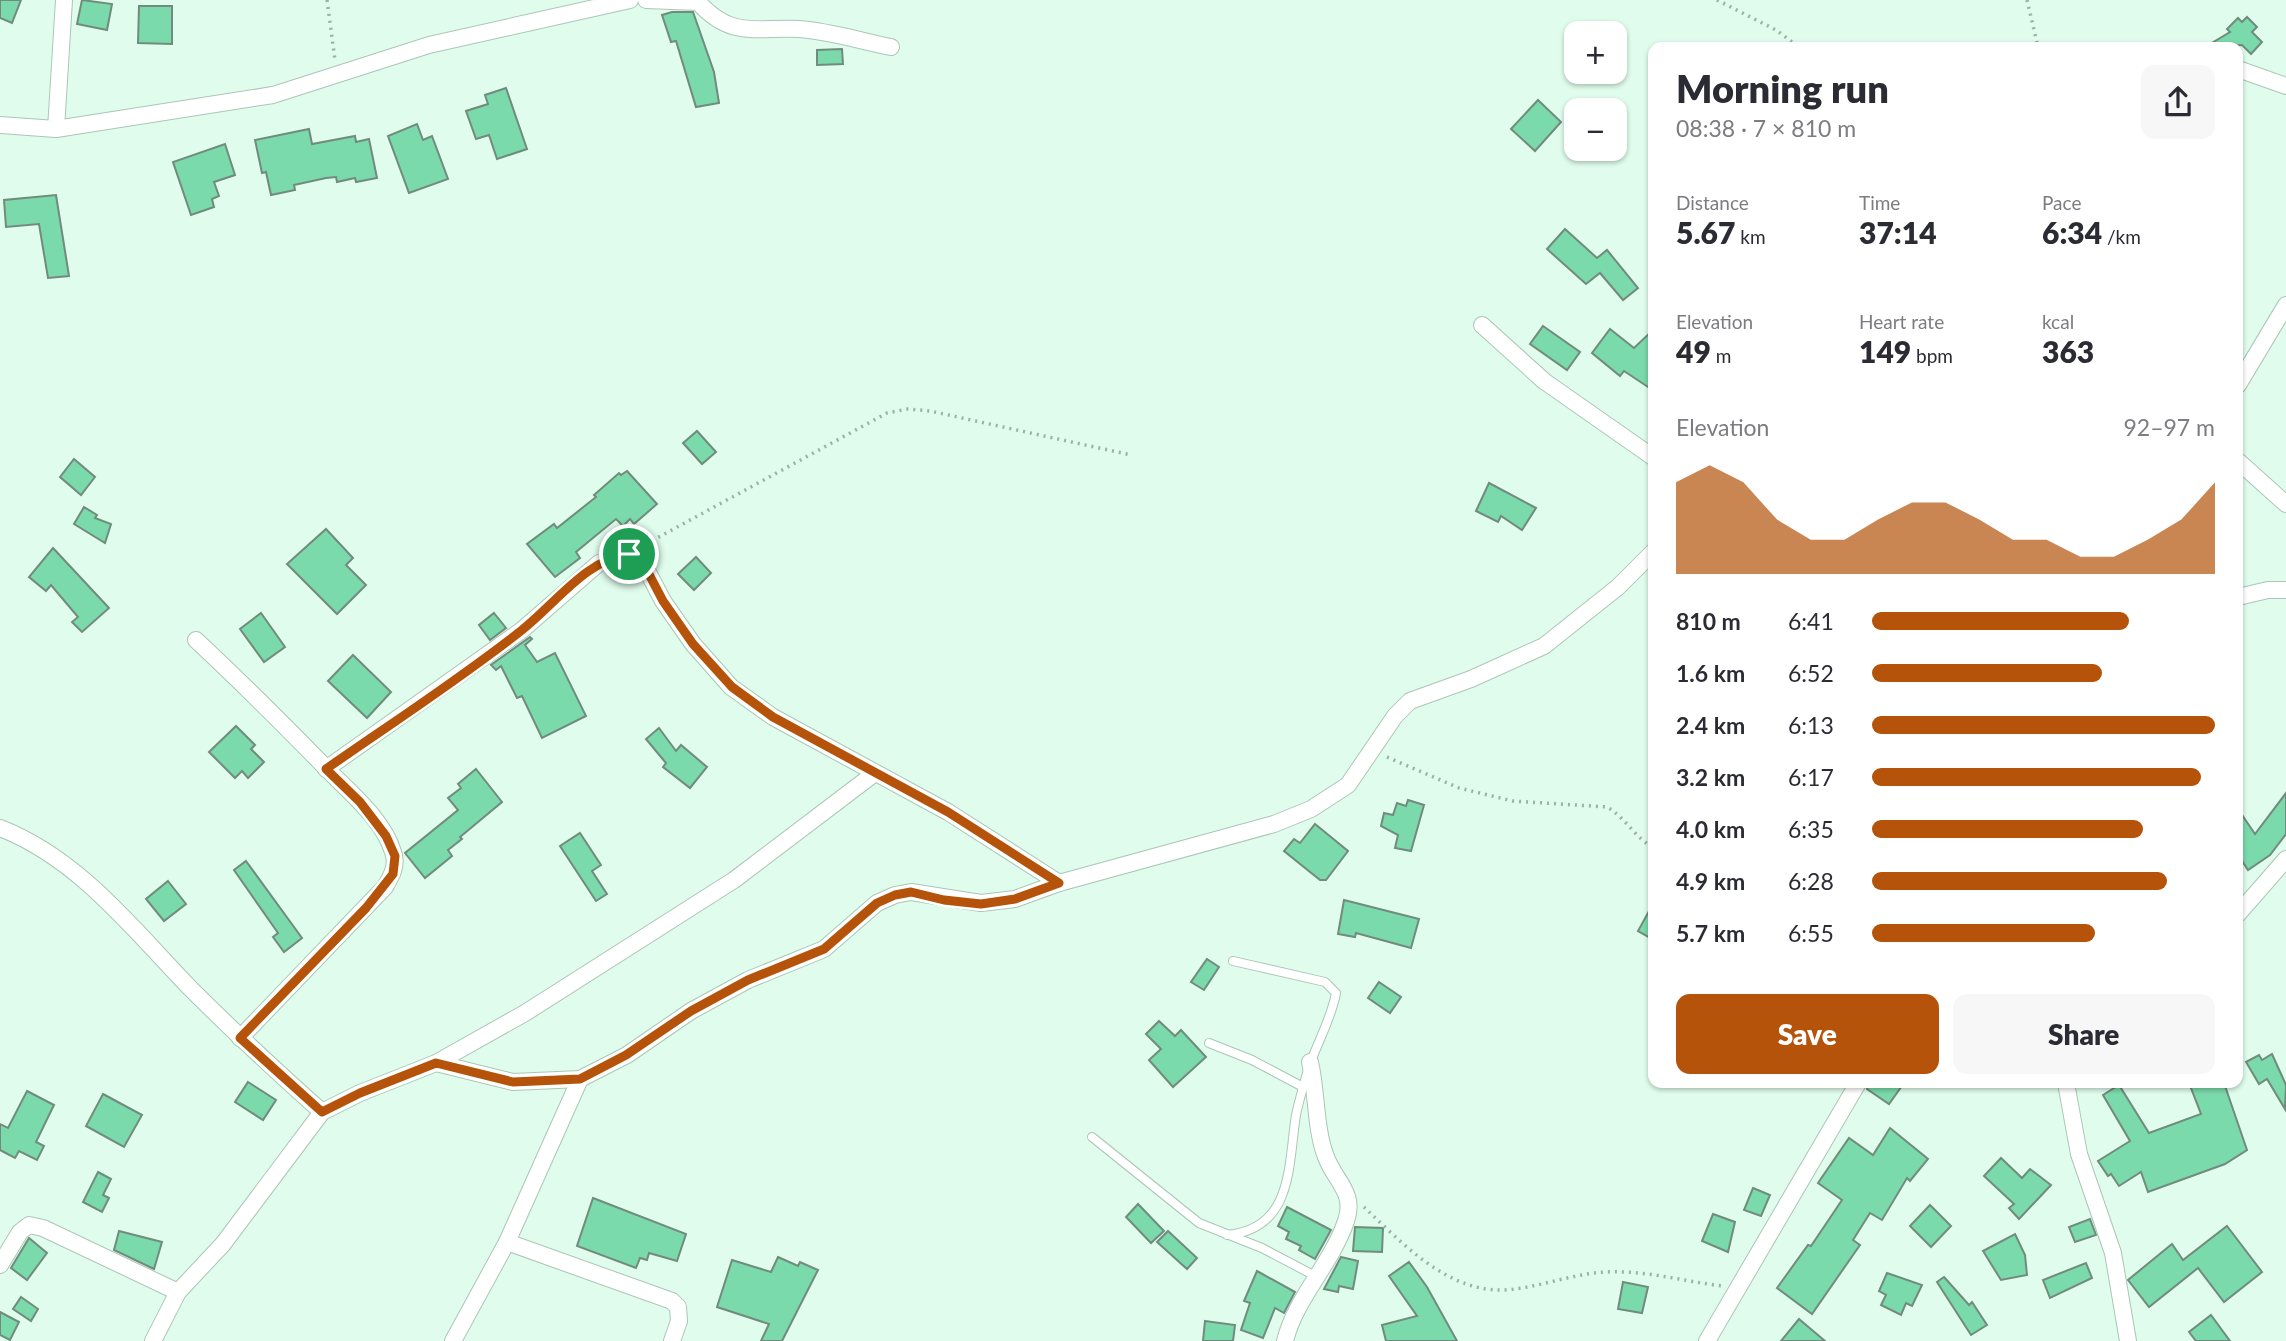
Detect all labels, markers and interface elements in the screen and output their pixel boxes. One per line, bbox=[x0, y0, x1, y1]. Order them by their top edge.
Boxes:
map controls bbox=[1564, 21, 1627, 161]
button: + bbox=[1564, 21, 1627, 84]
text: Morning run bbox=[1676, 65, 1889, 111]
button: share bbox=[2141, 65, 2215, 139]
button: − bbox=[1564, 98, 1627, 161]
text: 08:38 · 7 × 810 m bbox=[1676, 114, 1856, 142]
text: Distance bbox=[1676, 191, 1749, 214]
text: Time bbox=[1859, 191, 1900, 214]
text: Pace bbox=[2042, 191, 2081, 214]
text: 5.67 bbox=[1676, 214, 1735, 250]
text: 37:14 bbox=[1859, 214, 1937, 250]
text: 6:34 bbox=[2042, 214, 2102, 250]
text: km bbox=[1735, 225, 1766, 248]
text: /km bbox=[2102, 225, 2141, 248]
text: Elevation bbox=[1676, 310, 1753, 333]
text: Heart rate bbox=[1859, 310, 1944, 333]
text: kcal bbox=[2042, 310, 2074, 333]
text: 49 bbox=[1676, 333, 1711, 369]
text: 149 bbox=[1859, 333, 1911, 369]
text: 363 bbox=[2042, 333, 2094, 369]
text: m bbox=[1711, 344, 1731, 367]
text: bpm bbox=[1911, 344, 1953, 367]
text: Elevation bbox=[1676, 413, 1769, 441]
text: 92–97 m bbox=[2123, 413, 2215, 441]
pin bbox=[599, 524, 659, 584]
icon: arrive bbox=[610, 535, 648, 573]
text: 810 m bbox=[1676, 607, 1741, 635]
text: 6:41 bbox=[1788, 607, 1834, 635]
text: 1.6 km bbox=[1676, 659, 1745, 687]
text: 6:52 bbox=[1788, 659, 1834, 687]
text: 2.4 km bbox=[1676, 711, 1745, 739]
text: 6:13 bbox=[1788, 711, 1834, 739]
text: 3.2 km bbox=[1676, 763, 1745, 791]
text: 6:17 bbox=[1788, 763, 1834, 791]
text: 4.0 km bbox=[1676, 815, 1745, 843]
text: 6:35 bbox=[1788, 815, 1834, 843]
text: 4.9 km bbox=[1676, 867, 1745, 895]
text: 6:28 bbox=[1788, 867, 1834, 895]
text: 5.7 km bbox=[1676, 919, 1745, 947]
text: 6:55 bbox=[1788, 919, 1834, 947]
button: Save bbox=[1676, 994, 1939, 1074]
button: Share bbox=[1953, 994, 2215, 1074]

